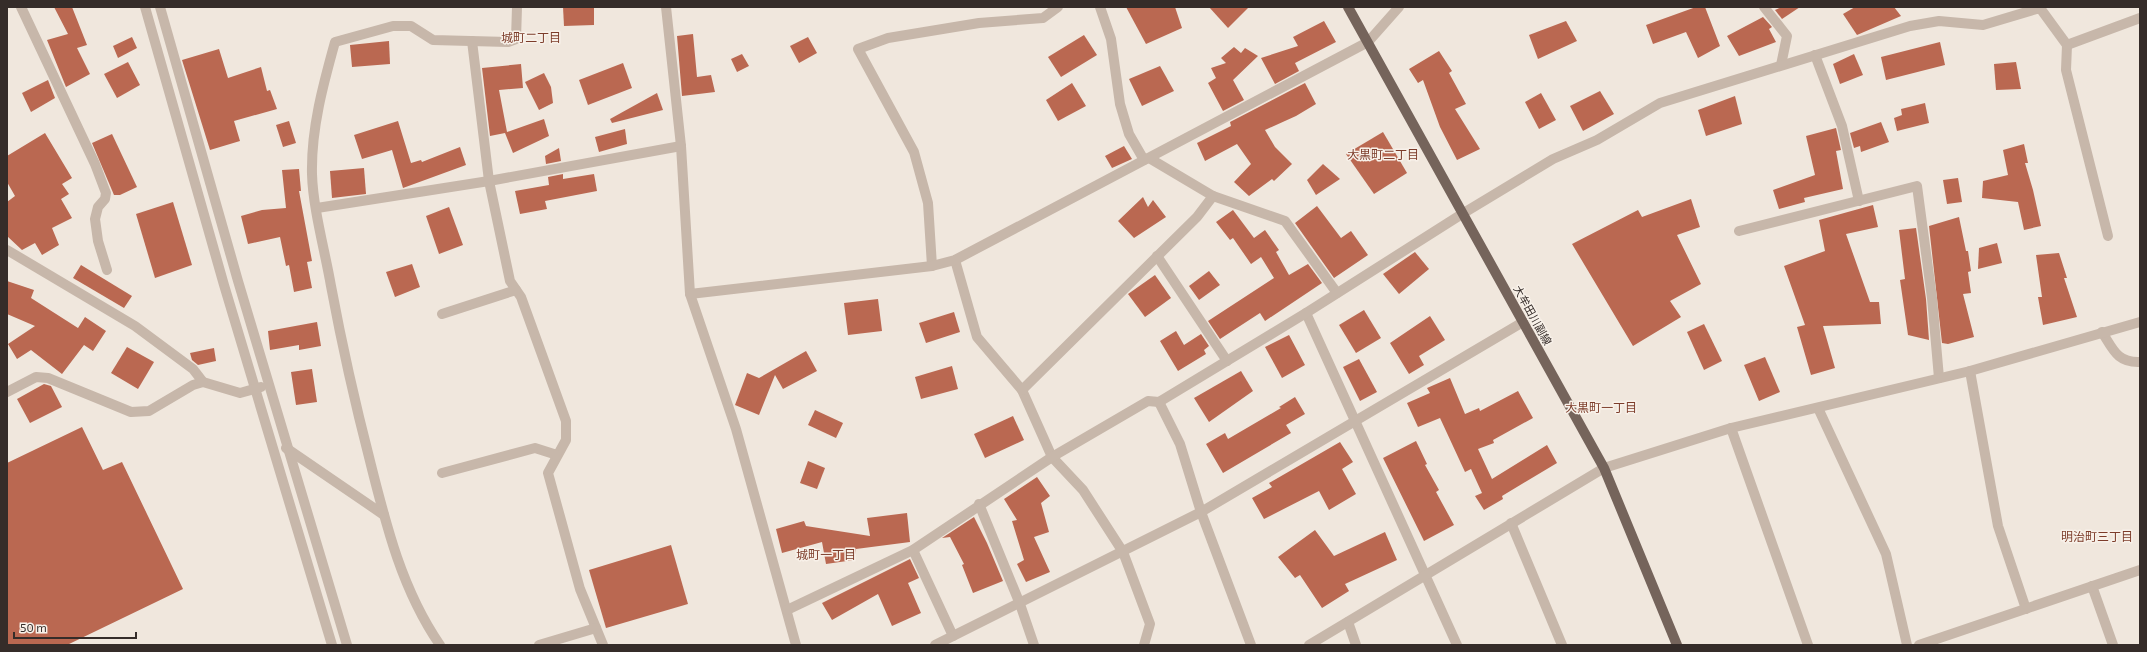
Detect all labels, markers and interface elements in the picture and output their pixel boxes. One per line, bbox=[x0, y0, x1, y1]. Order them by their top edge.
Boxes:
district label: 城町二丁目 bbox=[501, 30, 561, 44]
district label: 大黒町二丁目 bbox=[1347, 147, 1419, 161]
street label: 大牟田川副線 bbox=[1511, 283, 1555, 347]
district label: 大黒町一丁目 bbox=[1565, 400, 1637, 414]
district label: 明治町三丁目 bbox=[2061, 529, 2133, 543]
district label: 城町一丁目 bbox=[796, 547, 856, 561]
scale bar bbox=[14, 614, 136, 640]
text: 50 m bbox=[20, 620, 47, 634]

